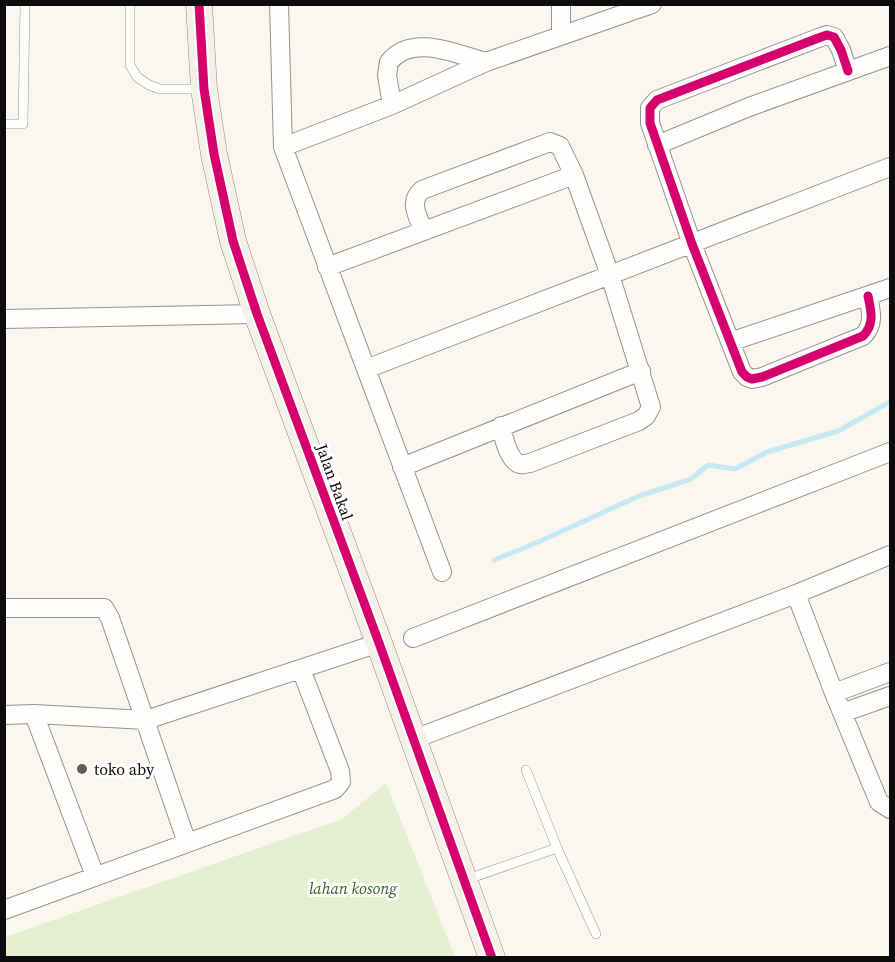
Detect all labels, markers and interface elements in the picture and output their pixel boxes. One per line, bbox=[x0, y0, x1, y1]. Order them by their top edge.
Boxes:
street label: Jalan Bakal bbox=[311, 440, 359, 523]
place label: toko aby bbox=[94, 758, 155, 780]
marker: toko aby bbox=[75, 762, 89, 776]
park label: lahan kosong bbox=[309, 877, 398, 899]

